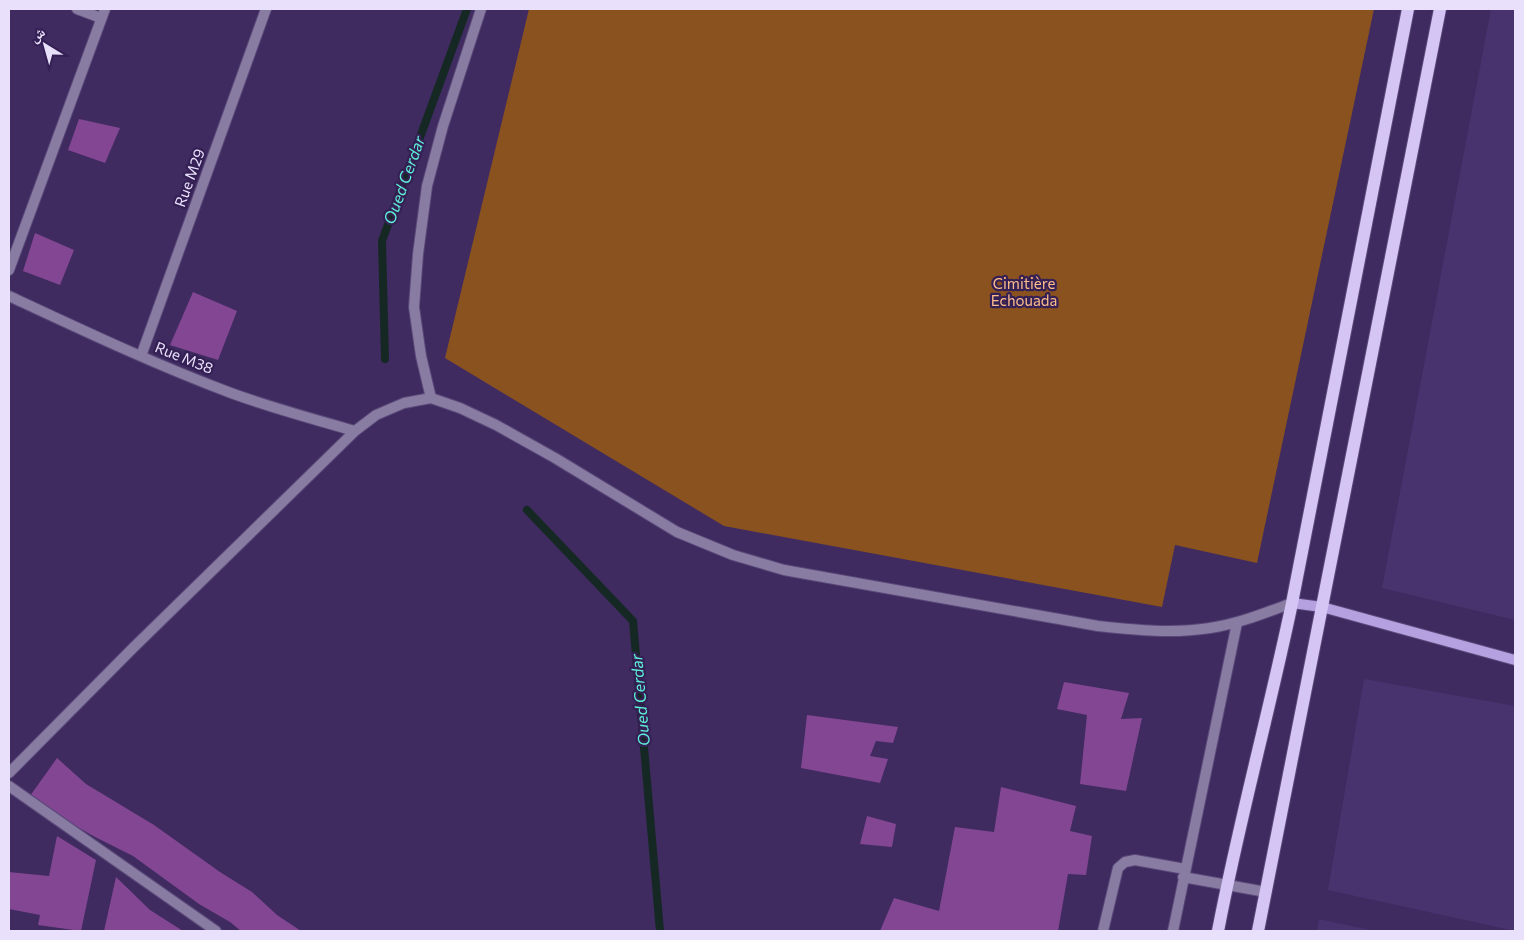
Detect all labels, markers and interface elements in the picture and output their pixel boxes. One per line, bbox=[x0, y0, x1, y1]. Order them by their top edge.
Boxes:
north arrow bbox=[20, 20, 70, 70]
text: ش bbox=[26, 23, 49, 46]
water label: Oued Cerdar bbox=[379, 133, 428, 226]
street label: Rue M29 bbox=[170, 146, 208, 209]
park label: Cimitière Echouada bbox=[991, 274, 1057, 309]
street label: Rue M38 bbox=[153, 337, 216, 377]
water label: Oued Cerdar bbox=[626, 653, 653, 747]

